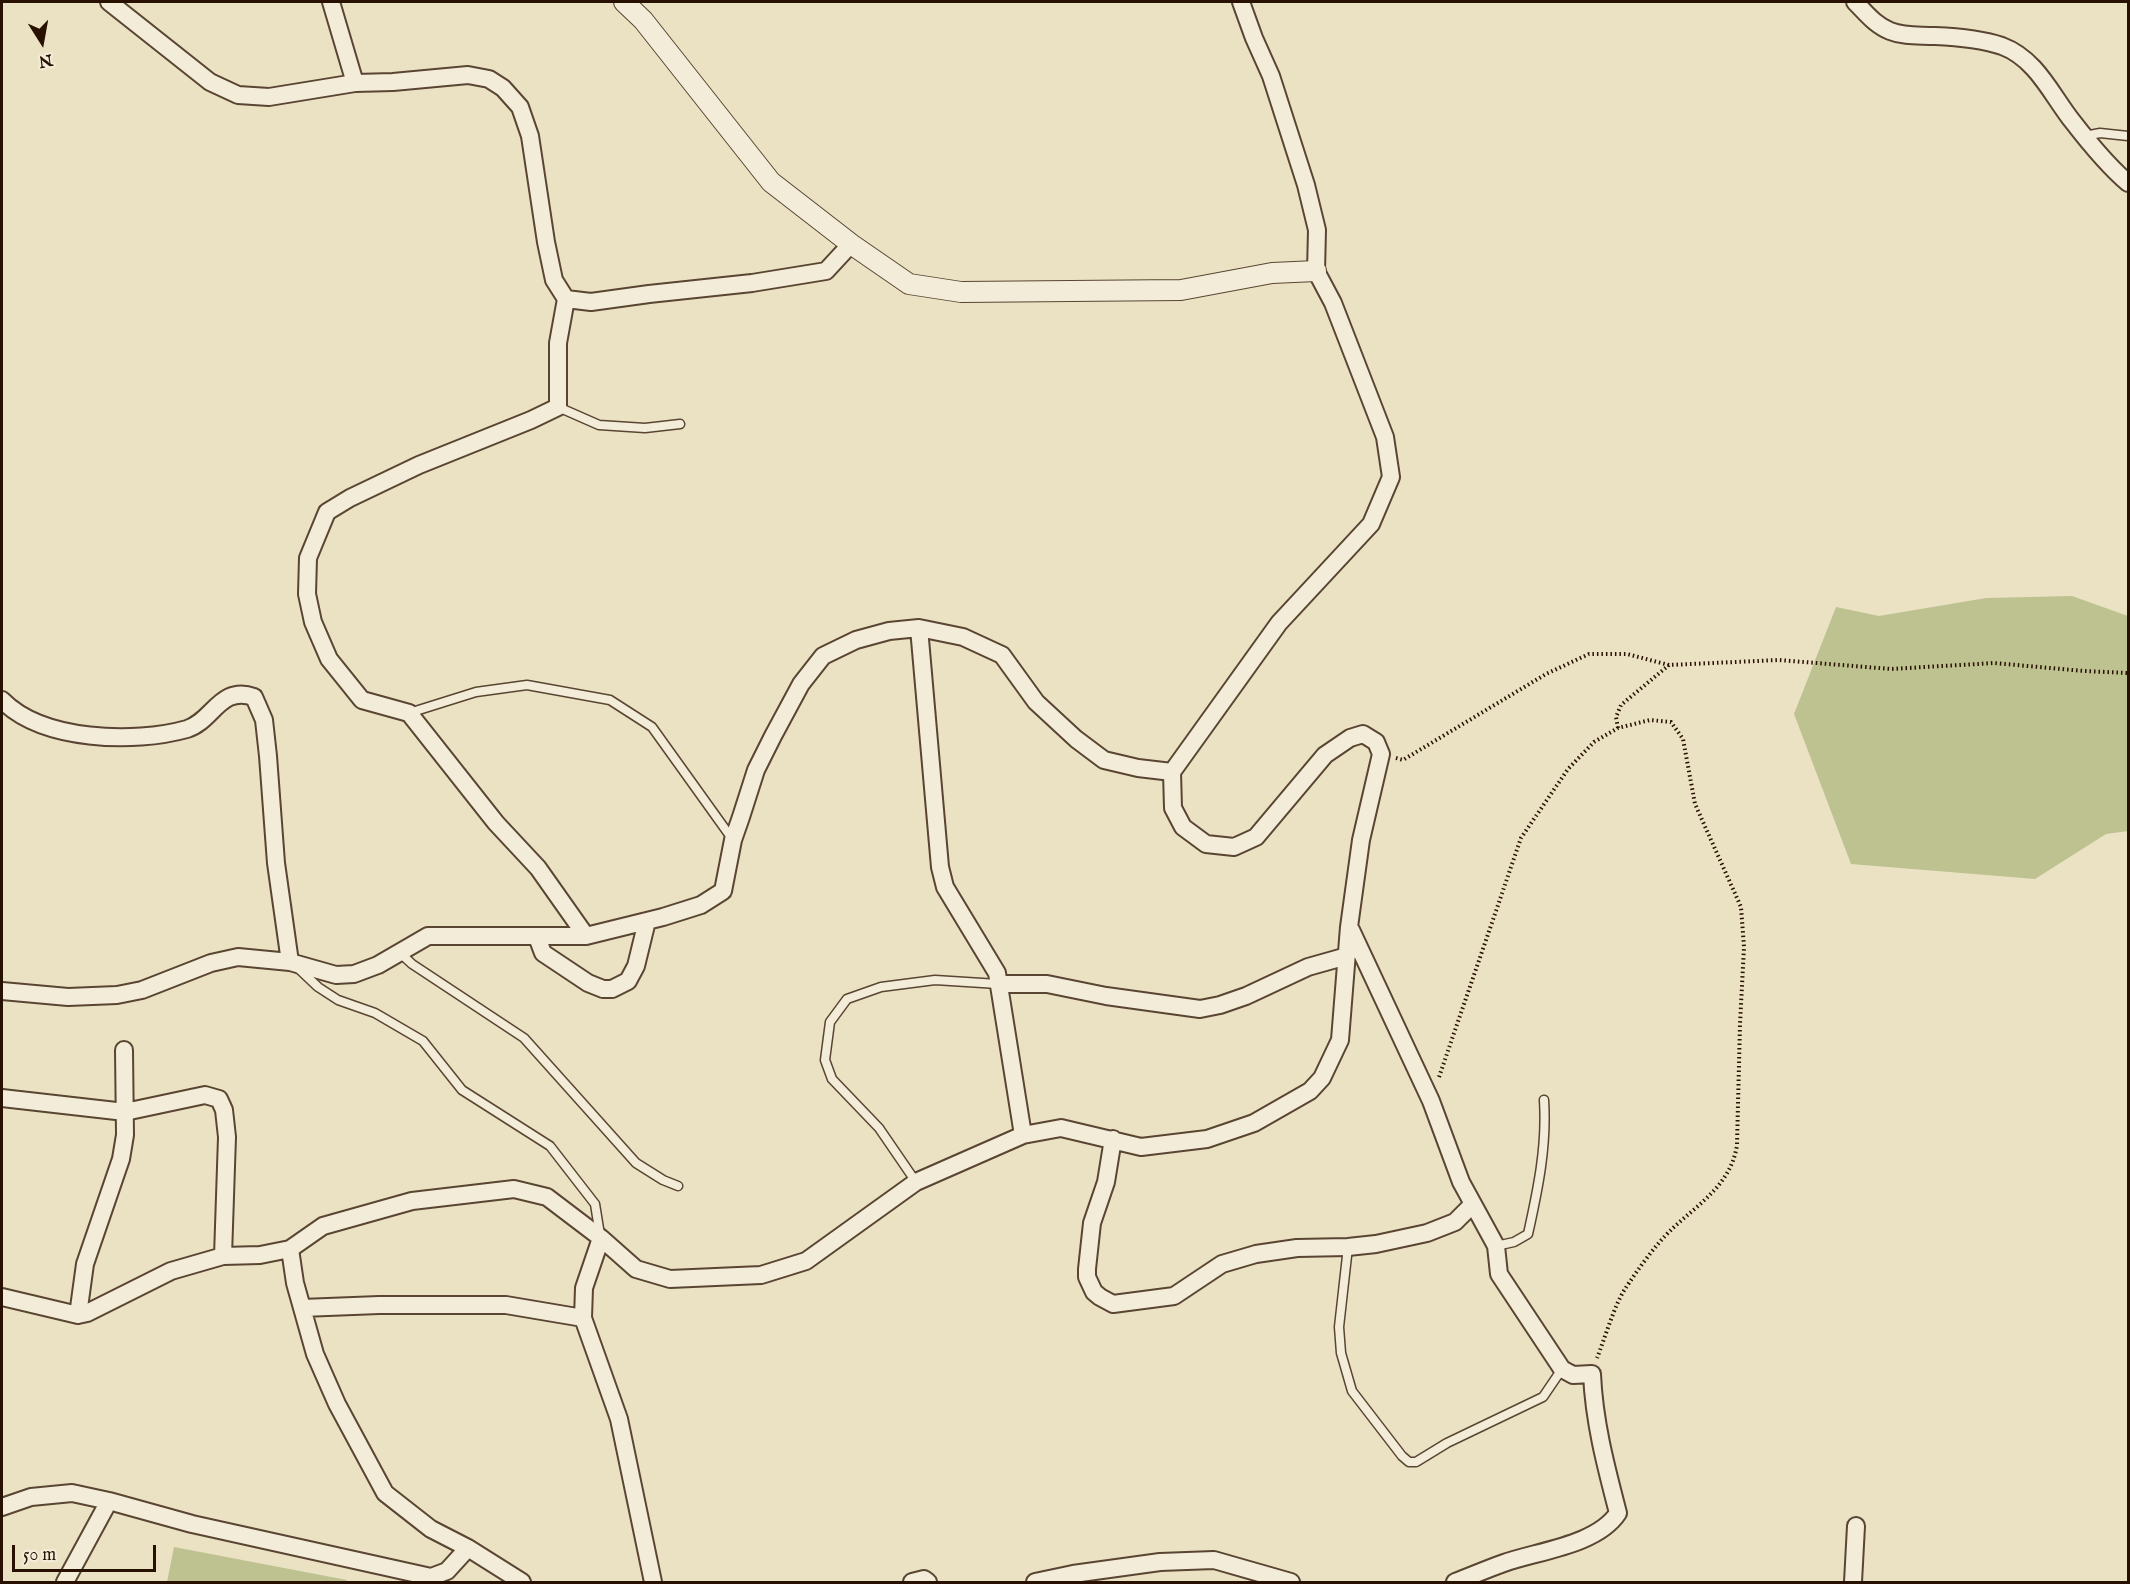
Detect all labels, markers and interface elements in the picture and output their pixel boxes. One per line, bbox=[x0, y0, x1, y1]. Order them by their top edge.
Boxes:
north arrow bbox=[12, 12, 72, 72]
text: N bbox=[37, 49, 54, 71]
scale bar bbox=[15, 1533, 159, 1571]
text: 50 m bbox=[23, 1544, 56, 1567]

